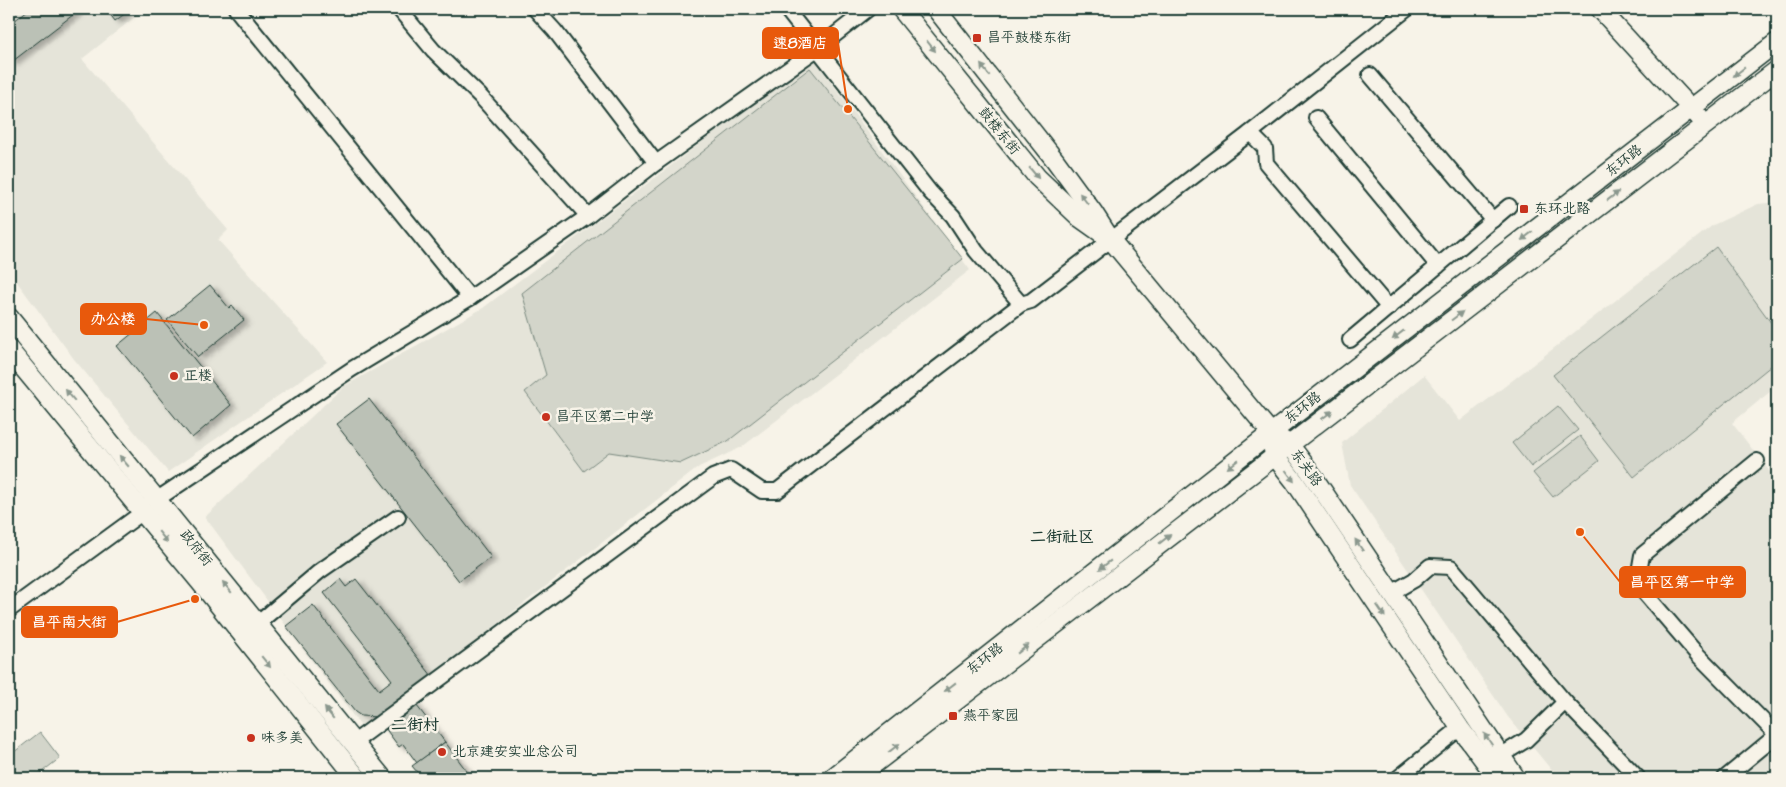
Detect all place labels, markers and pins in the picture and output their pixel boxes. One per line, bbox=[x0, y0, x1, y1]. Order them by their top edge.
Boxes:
callout: 速8酒店 bbox=[763, 28, 838, 58]
place label: 昌平鼓楼东街 bbox=[987, 28, 1071, 48]
marker: 昌平鼓楼东街 bbox=[971, 32, 983, 44]
place label: 东环北路 bbox=[1534, 199, 1590, 219]
marker: 东环北路 bbox=[1518, 203, 1530, 215]
callout: 办公楼 bbox=[81, 304, 146, 334]
place label: 正楼 bbox=[184, 366, 212, 386]
marker: 正楼 bbox=[168, 370, 180, 382]
place label: 昌平区第二中学 bbox=[556, 407, 654, 427]
marker: 昌平区第二中学 bbox=[540, 411, 552, 423]
callout: 昌平区第一中学 bbox=[1620, 567, 1745, 597]
callout: 昌平南大街 bbox=[22, 607, 117, 637]
place label: 燕平家园 bbox=[963, 706, 1019, 726]
marker: 燕平家园 bbox=[947, 710, 959, 722]
place label: 味多美 bbox=[261, 728, 303, 748]
marker: 味多美 bbox=[245, 732, 257, 744]
place label: 北京建安实业总公司 bbox=[452, 742, 578, 762]
marker: 北京建安实业总公司 bbox=[436, 746, 448, 758]

